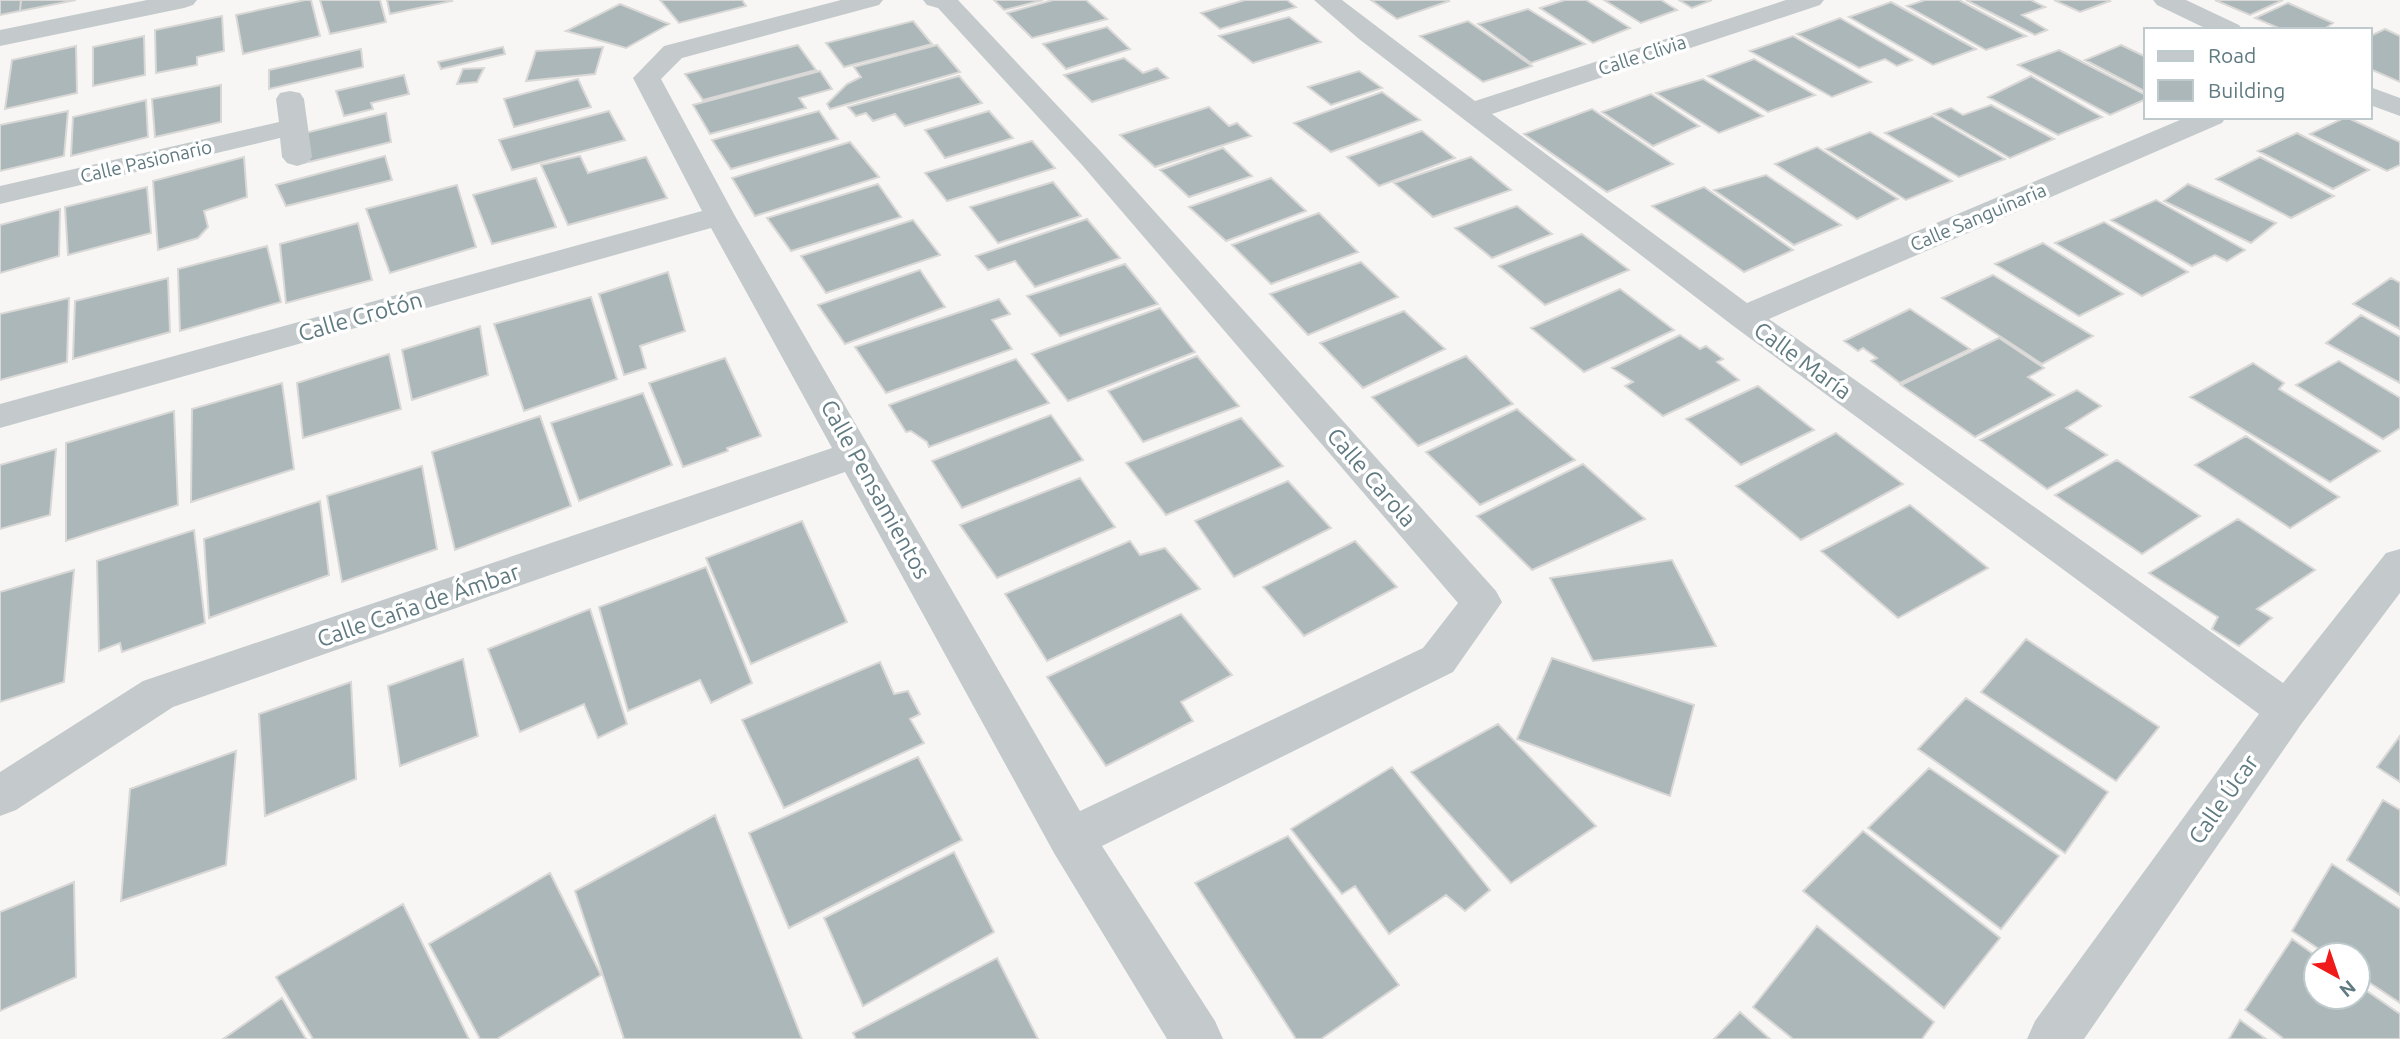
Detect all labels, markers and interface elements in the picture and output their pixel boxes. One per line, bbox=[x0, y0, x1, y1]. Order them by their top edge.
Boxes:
legend bbox=[2144, 28, 2372, 119]
street label: Calle Clivia bbox=[1595, 30, 1689, 80]
text: Road bbox=[2208, 43, 2256, 67]
text: Building bbox=[2208, 78, 2285, 102]
street label: Calle Pasionario bbox=[78, 135, 214, 187]
street label: Calle Sanguinaria bbox=[1907, 178, 2049, 256]
street label: Calle Crotón bbox=[295, 286, 425, 346]
street label: Calle María bbox=[1750, 316, 1856, 404]
street label: Calle Pensamientos bbox=[816, 395, 936, 583]
street label: Calle Carola bbox=[1323, 423, 1421, 531]
street label: Calle Caña de Ámbar bbox=[313, 558, 523, 651]
street label: Calle Úcar bbox=[2182, 749, 2263, 848]
north arrow bbox=[2302, 941, 2372, 1011]
text: N bbox=[2335, 976, 2360, 1002]

